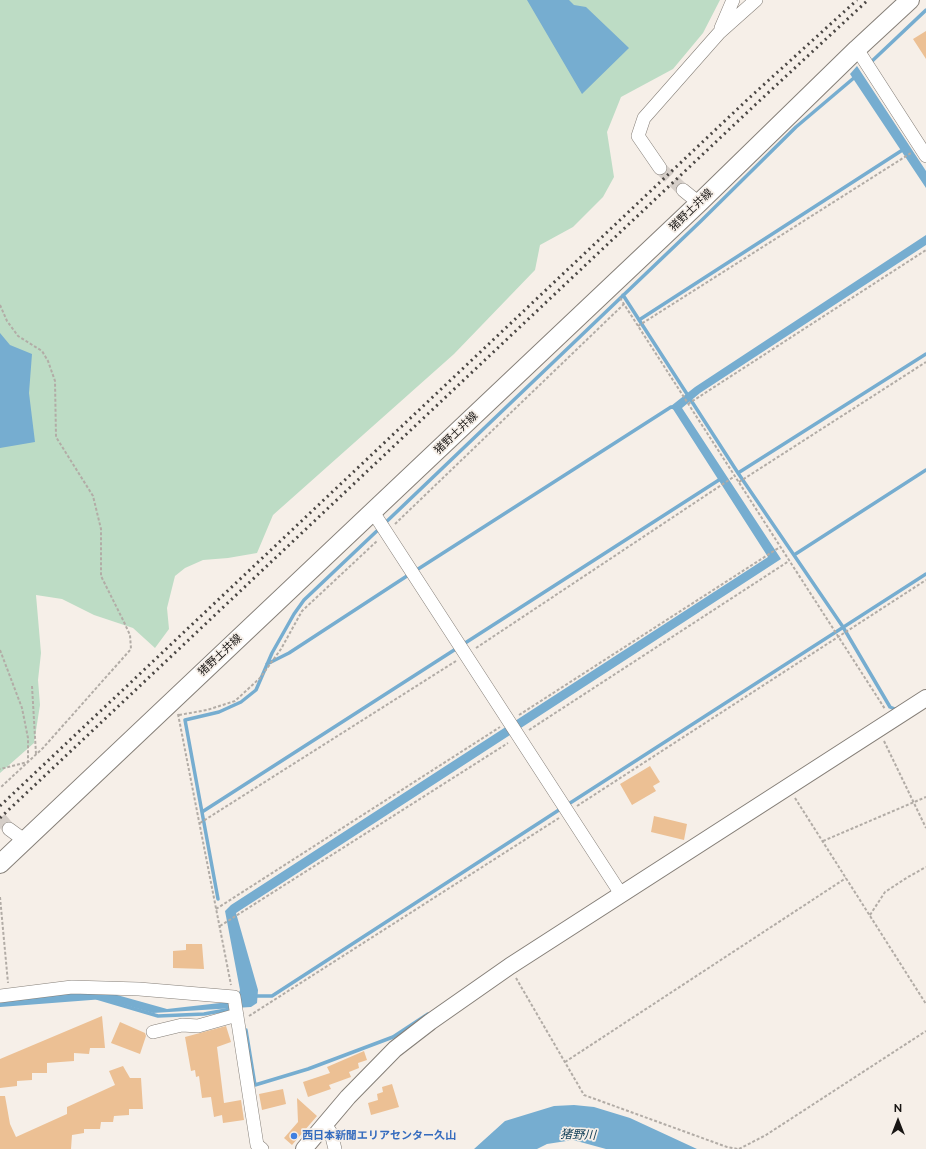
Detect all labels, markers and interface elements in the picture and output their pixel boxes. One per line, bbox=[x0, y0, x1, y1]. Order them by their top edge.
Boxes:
street label: 猪野土井線 bbox=[667, 186, 715, 234]
street label: 猪野土井線 bbox=[432, 409, 480, 457]
street label: 猪野土井線 bbox=[195, 631, 245, 679]
north arrow bbox=[878, 1101, 918, 1141]
text: N bbox=[894, 1102, 902, 1115]
water label: 猪野川 bbox=[560, 1127, 596, 1143]
place label: 西日本新聞エリアセンター久山 bbox=[302, 1129, 456, 1143]
marker: 西日本新聞エリアセンター久山 bbox=[289, 1131, 299, 1141]

